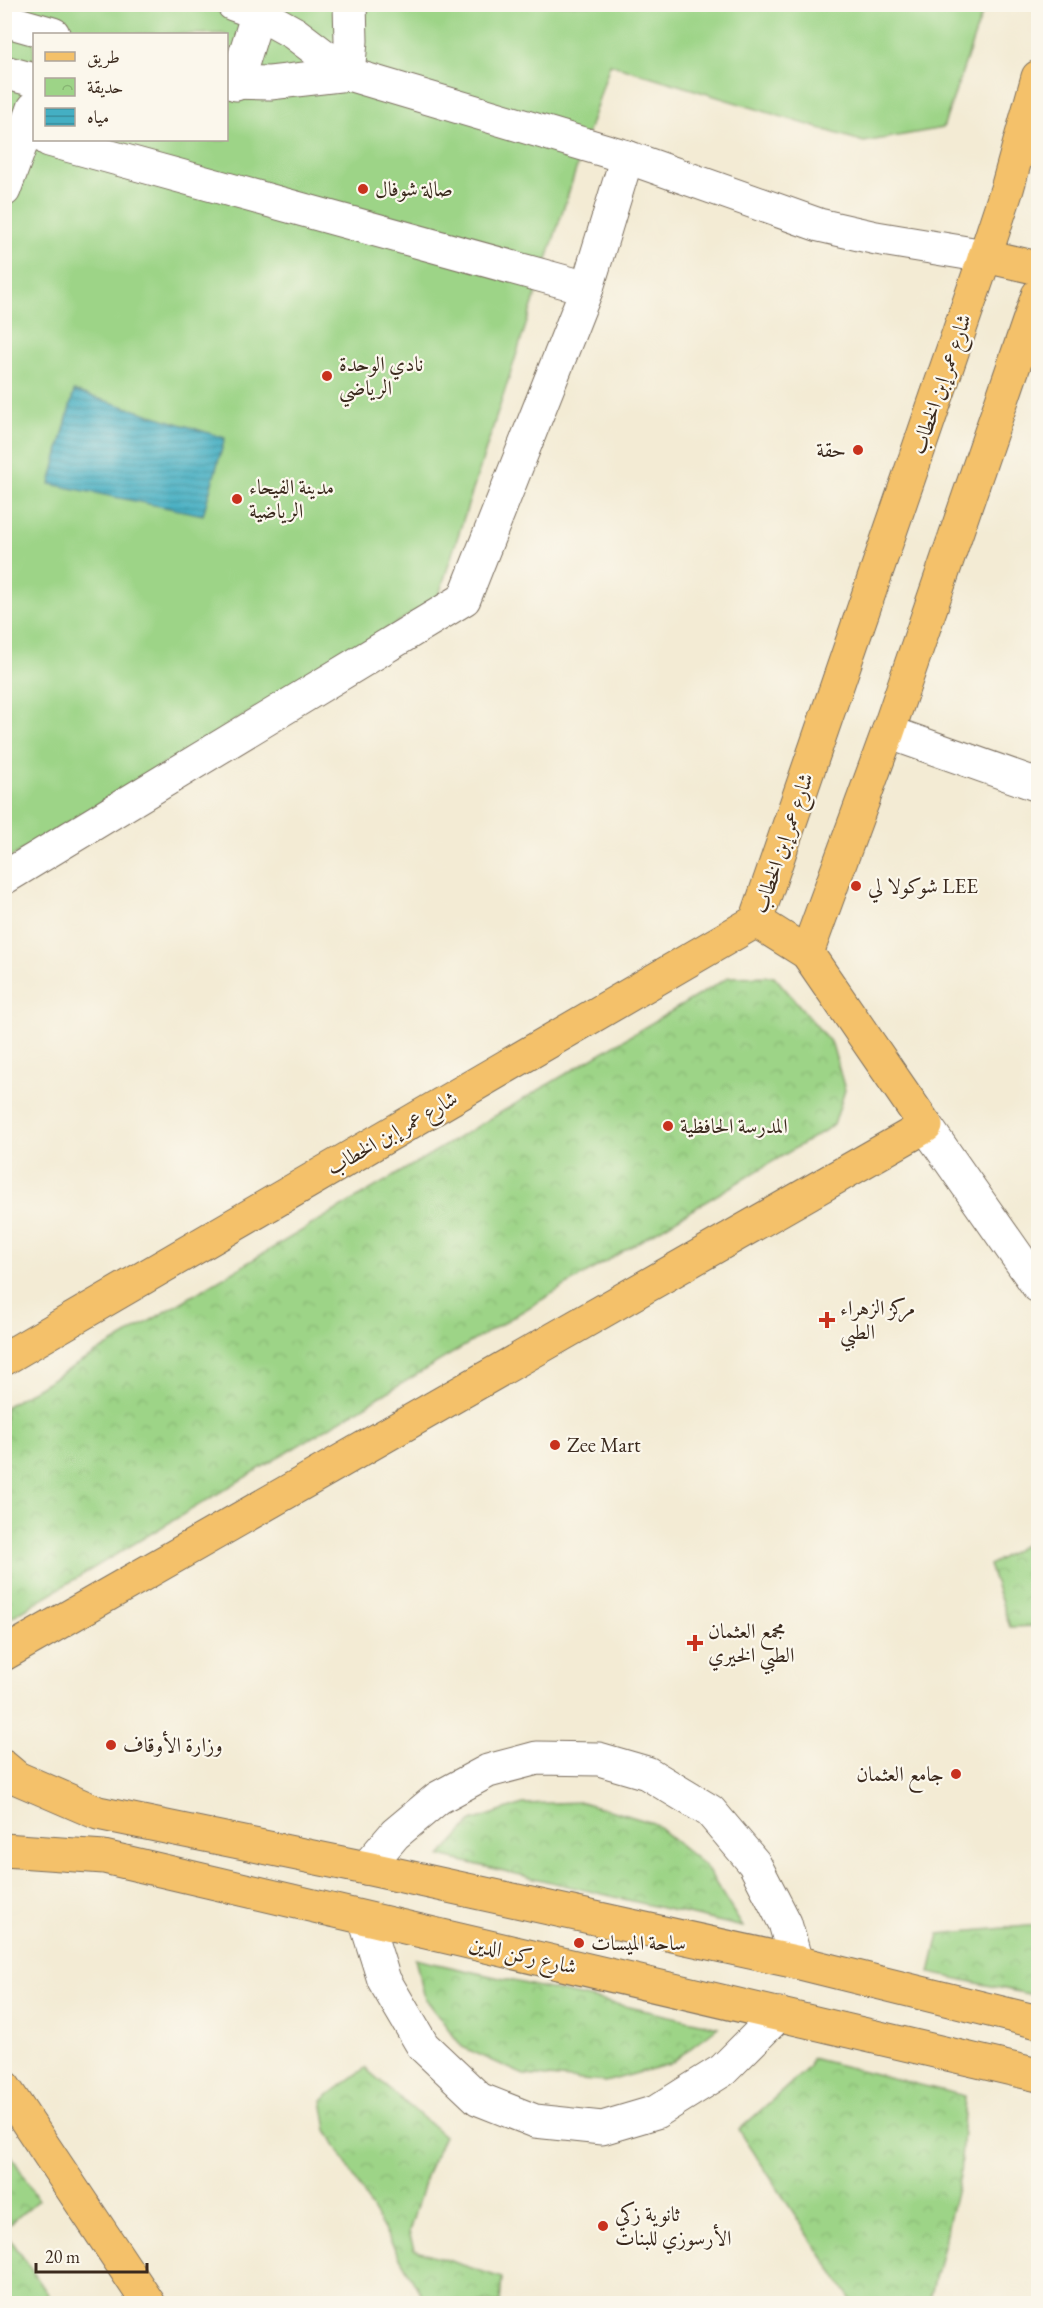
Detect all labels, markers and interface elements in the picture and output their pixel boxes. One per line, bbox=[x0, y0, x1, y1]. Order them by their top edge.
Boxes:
legend bbox=[33, 33, 228, 141]
text: طريق bbox=[87, 45, 120, 69]
text: حديقة bbox=[87, 75, 123, 98]
text: مياه bbox=[87, 105, 109, 128]
place label: صالة شوفال bbox=[375, 175, 453, 202]
marker: صالة شوفال bbox=[356, 182, 370, 196]
street label: شارع عمر إبن الخطاب bbox=[904, 310, 982, 459]
place label: نادي الوحدة الرياضي bbox=[339, 350, 423, 408]
marker: نادي الوحدة الرياضي bbox=[320, 369, 334, 383]
place label: حقة bbox=[816, 436, 846, 463]
marker: حقة bbox=[851, 443, 865, 457]
place label: مدينة الفيحاء الرياضية bbox=[249, 473, 334, 524]
marker: مدينة الفيحاء الرياضية bbox=[230, 492, 244, 506]
street label: شارع عمر إبن الخطاب bbox=[746, 769, 824, 918]
place label: شوكولا لي LEE bbox=[868, 872, 978, 903]
marker: شوكولا لي LEE bbox=[849, 879, 863, 893]
street label: شارع عمر إبن الخطاب bbox=[321, 1084, 465, 1185]
place label: المدرسة الحافظية bbox=[680, 1112, 788, 1139]
marker: المدرسة الحافظية bbox=[661, 1119, 675, 1133]
place label: مركز الزهراء الطبي bbox=[840, 1294, 915, 1352]
marker: مركز الزهراء الطبي bbox=[818, 1311, 836, 1329]
place label: Zee Mart bbox=[567, 1431, 641, 1458]
marker: Zee Mart bbox=[548, 1438, 562, 1452]
place label: مجمع العثمان الطبي الخيري bbox=[708, 1617, 795, 1675]
marker: مجمع العثمان الطبي الخيري bbox=[686, 1634, 704, 1652]
place label: وزارة الأوقاف bbox=[123, 1730, 223, 1758]
marker: وزارة الأوقاف bbox=[104, 1738, 118, 1752]
place label: جامع العثمان bbox=[856, 1760, 944, 1793]
marker: جامع العثمان bbox=[949, 1767, 963, 1781]
street label: شارع ركن الدين bbox=[466, 1929, 580, 1985]
place label: ساحة الميسات bbox=[591, 1929, 686, 1956]
marker: ساحة الميسات bbox=[572, 1936, 586, 1950]
place label: ثانوية زكي الأرسوزي للبنات bbox=[615, 2200, 732, 2254]
marker: ثانوية زكي الأرسوزي للبنات bbox=[596, 2219, 610, 2233]
scale bar bbox=[36, 2236, 147, 2274]
text: 20 m bbox=[45, 2245, 80, 2268]

